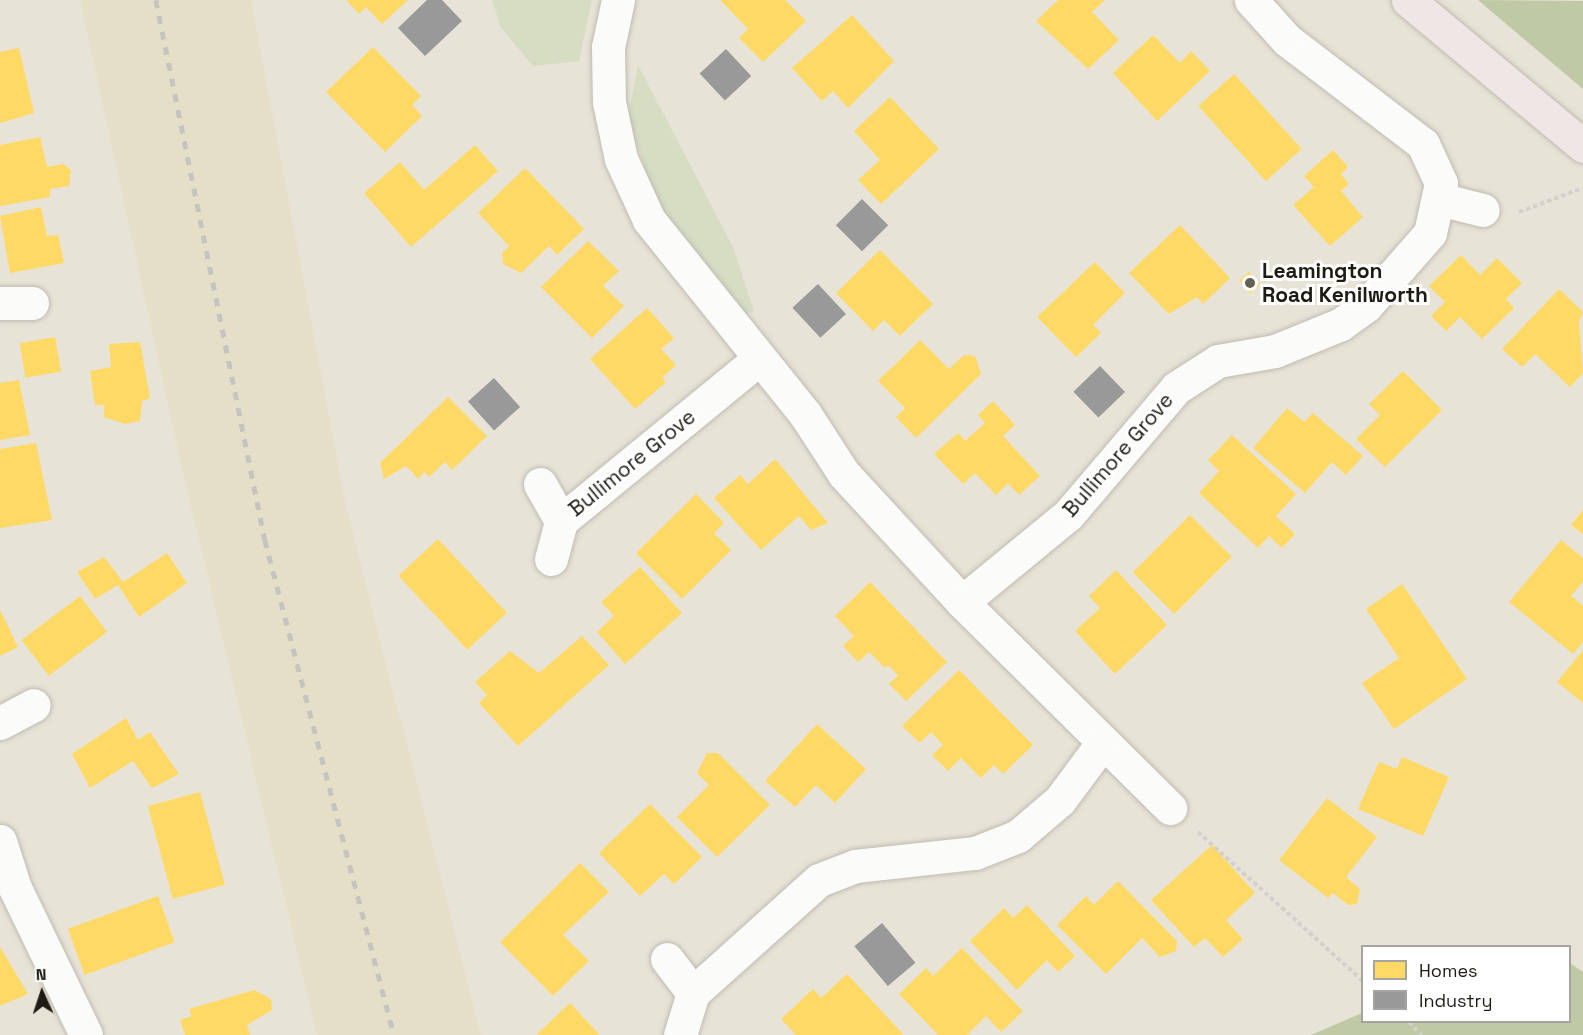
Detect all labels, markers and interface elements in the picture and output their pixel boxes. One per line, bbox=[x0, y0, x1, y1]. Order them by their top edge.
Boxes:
place label: Leamington Road Kenilworth bbox=[1262, 258, 1428, 308]
marker: Leamington Road Kenilworth bbox=[1243, 276, 1257, 290]
street label: Bullimore Grove bbox=[1057, 388, 1179, 522]
street label: Bullimore Grove bbox=[564, 404, 700, 522]
legend bbox=[1361, 945, 1571, 1023]
text: Homes bbox=[1419, 959, 1478, 982]
north arrow bbox=[12, 963, 72, 1023]
text: N bbox=[35, 964, 47, 985]
text: Industry bbox=[1419, 989, 1492, 1012]

